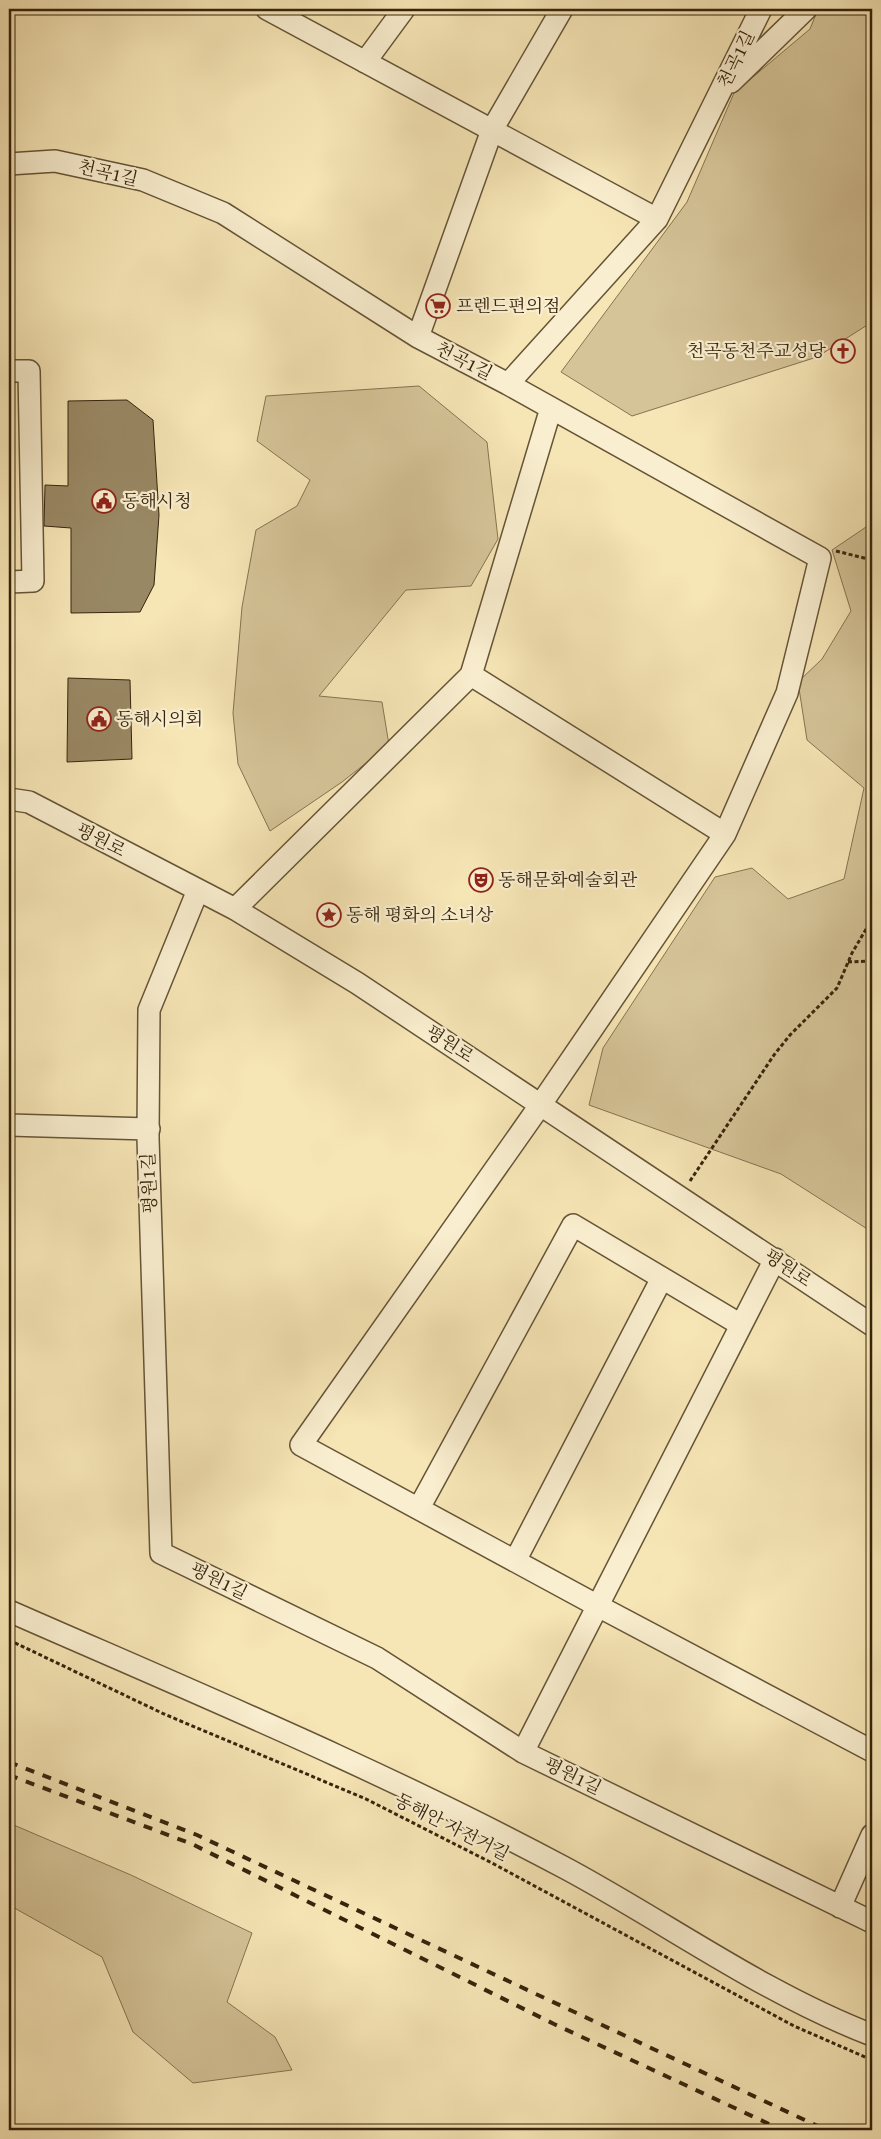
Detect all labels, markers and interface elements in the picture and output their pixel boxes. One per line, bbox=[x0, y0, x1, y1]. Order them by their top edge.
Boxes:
street label: 천곡1길 bbox=[710, 26, 761, 92]
street label: 천곡1길 bbox=[75, 153, 141, 193]
place label: 프렌드편의점 bbox=[456, 292, 560, 319]
supermarket icon: 프렌드편의점 bbox=[425, 293, 451, 319]
street label: 천곡1길 bbox=[431, 335, 497, 386]
place label: 천곡동천주교성당 bbox=[687, 337, 827, 364]
church icon: 천곡동천주교성당 bbox=[830, 338, 856, 364]
place label: 동해시청 bbox=[122, 487, 192, 514]
public building icon: 동해시청 bbox=[91, 488, 117, 514]
place label: 동해시의회 bbox=[116, 705, 203, 732]
public building icon: 동해시의회 bbox=[86, 706, 112, 732]
street label: 평원로 bbox=[72, 816, 131, 863]
place label: 동해문화예술회관 bbox=[498, 866, 638, 893]
theatre icon: 동해문화예술회관 bbox=[468, 867, 494, 893]
place label: 동해 평화의 소녀상 bbox=[346, 901, 494, 928]
place icon: 동해 평화의 소녀상 bbox=[316, 902, 342, 928]
street label: 평원로 bbox=[421, 1018, 480, 1069]
street label: 평원1길 bbox=[134, 1152, 163, 1214]
street label: 평원로 bbox=[759, 1242, 817, 1293]
street label: 평원1길 bbox=[186, 1555, 252, 1606]
street label: 평원1길 bbox=[540, 1750, 606, 1801]
street label: 동해안 자전거길 bbox=[390, 1786, 514, 1867]

